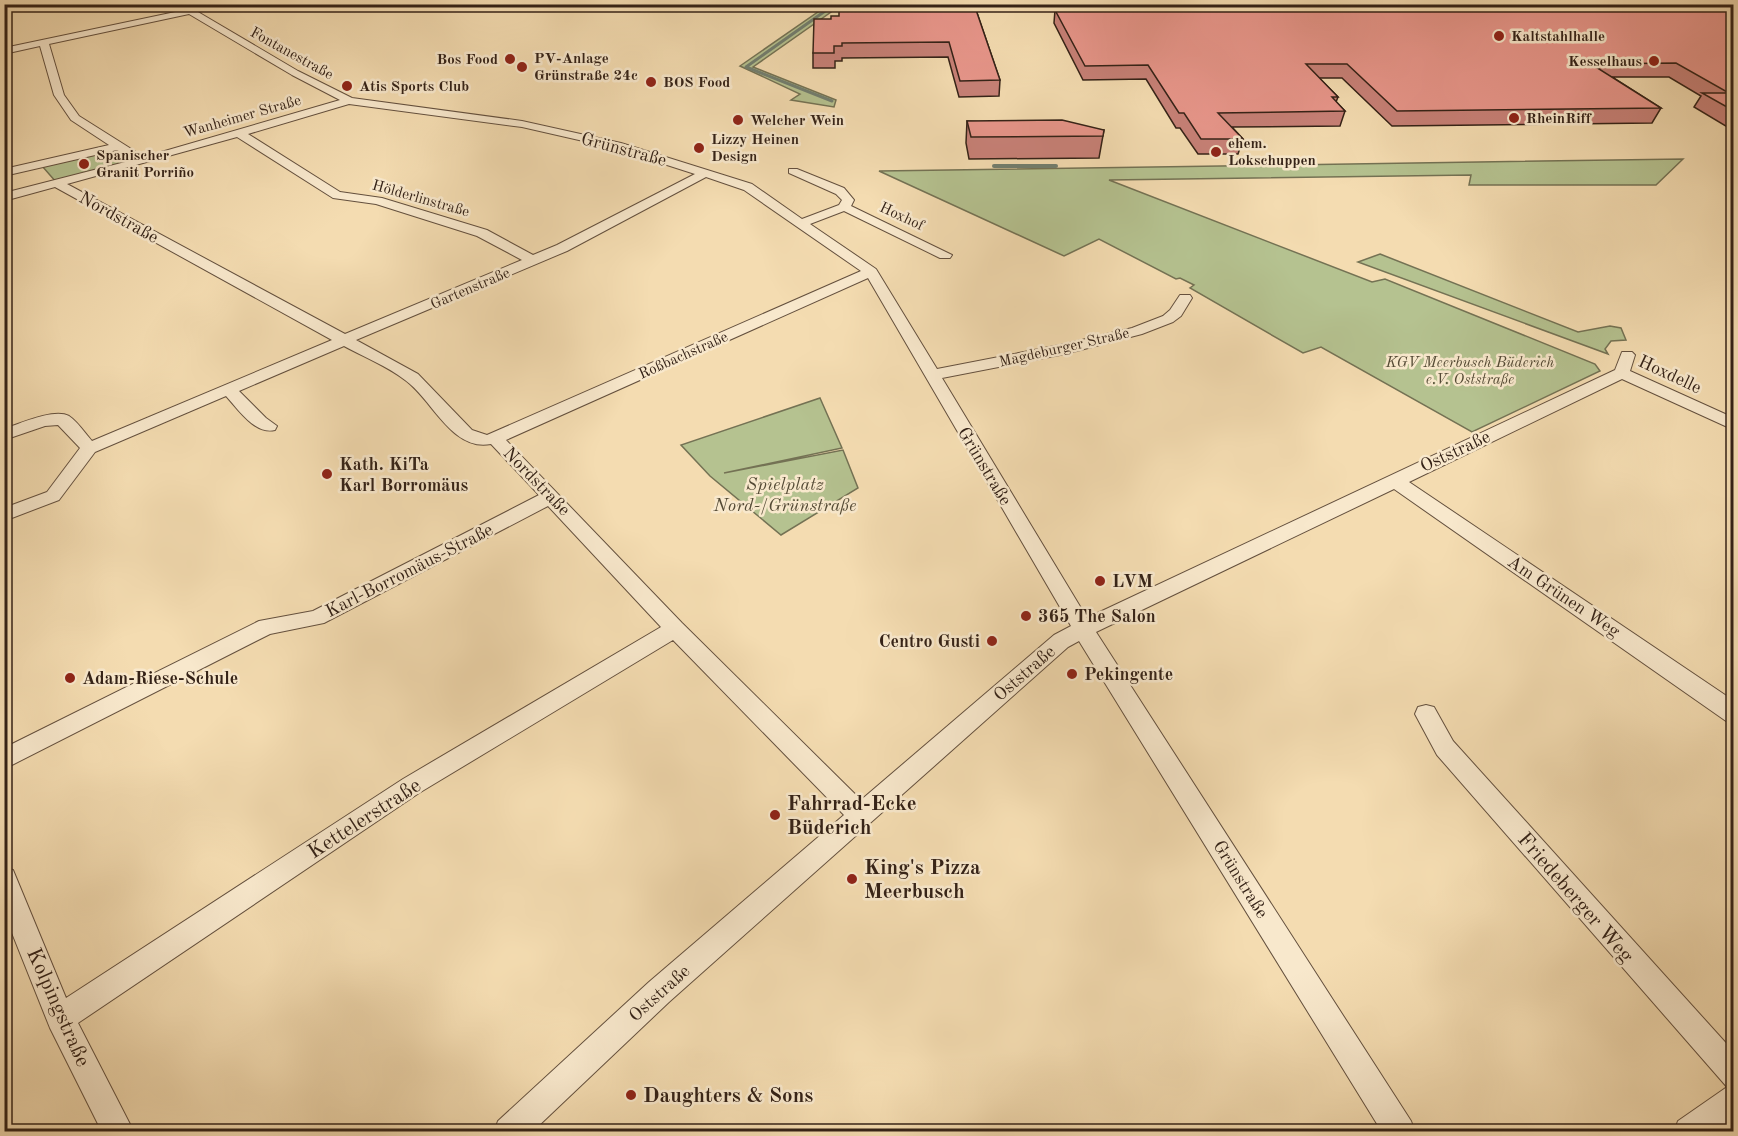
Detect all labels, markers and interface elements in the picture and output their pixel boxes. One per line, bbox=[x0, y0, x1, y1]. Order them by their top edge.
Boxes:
street label: Fontanestraße bbox=[247, 25, 335, 83]
marker: Kaltstahlhalle bbox=[1492, 29, 1506, 43]
place label: Kaltstahlhalle bbox=[1511, 30, 1605, 45]
marker: Bos Food bbox=[503, 52, 517, 66]
place label: PV-Anlage Grünstraße 24c bbox=[534, 52, 638, 84]
place label: Bos Food bbox=[437, 53, 498, 68]
marker: Kesselhaus bbox=[1647, 54, 1661, 68]
place label: Kesselhaus bbox=[1568, 55, 1642, 70]
marker: PV-Anlage Grünstraße 24c bbox=[515, 60, 529, 74]
marker: BOS Food bbox=[644, 75, 658, 89]
place label: BOS Food bbox=[663, 76, 730, 91]
marker: Atis Sports Club bbox=[340, 79, 354, 93]
place label: Atis Sports Club bbox=[359, 80, 469, 95]
street label: Wanheimer Straße bbox=[182, 93, 303, 141]
marker: RheinRiff bbox=[1507, 111, 1521, 125]
place label: RheinRiff bbox=[1526, 112, 1593, 127]
marker: Welcher Wein bbox=[731, 113, 745, 127]
place label: Welcher Wein bbox=[750, 114, 844, 129]
street label: Grünstraße bbox=[579, 130, 668, 170]
place label: Lizzy Heinen Design bbox=[711, 133, 799, 165]
place label: ehem. Lokschuppen bbox=[1228, 137, 1316, 169]
marker: Lizzy Heinen Design bbox=[692, 141, 706, 155]
marker: ehem. Lokschuppen bbox=[1209, 145, 1223, 159]
place label: Spanischer Granit Porriño bbox=[96, 149, 194, 181]
marker: Spanischer Granit Porriño bbox=[77, 157, 91, 171]
street label: Hölderlinstraße bbox=[370, 178, 471, 221]
street label: Nordstraße bbox=[76, 189, 161, 247]
street label: Hoxhof bbox=[877, 201, 927, 235]
street label: Gartenstraße bbox=[429, 266, 513, 313]
street label: Magdeburger Straße bbox=[998, 326, 1131, 371]
street label: Roßbachstraße bbox=[637, 330, 731, 383]
street label: Hoxdelle bbox=[1635, 353, 1704, 397]
park label: KGV Meerbusch Büderich e.V. Oststraße bbox=[1385, 356, 1554, 388]
street label: Grünstraße bbox=[954, 424, 1014, 509]
street label: Oststraße bbox=[1418, 428, 1493, 476]
street label: Nordstraße bbox=[499, 444, 573, 519]
place label: Kath. KiTa Karl Borromäus bbox=[339, 456, 468, 495]
marker: Kath. KiTa Karl Borromäus bbox=[320, 467, 334, 481]
park label: Spielplatz Nord-/Grünstraße bbox=[713, 476, 856, 515]
street label: Karl-Borromäus-Straße bbox=[323, 521, 496, 621]
street label: Am Grünen Weg bbox=[1504, 553, 1623, 641]
place label: LVM bbox=[1112, 573, 1153, 591]
marker: LVM bbox=[1093, 574, 1107, 588]
place label: 365 The Salon bbox=[1038, 608, 1156, 626]
marker: 365 The Salon bbox=[1019, 609, 1033, 623]
place label: Centro Gusti bbox=[879, 633, 980, 651]
marker: Centro Gusti bbox=[985, 634, 999, 648]
street label: Oststraße bbox=[991, 642, 1059, 705]
place label: Pekingente bbox=[1084, 666, 1173, 684]
marker: Pekingente bbox=[1065, 667, 1079, 681]
place label: Adam-Riese-Schule bbox=[82, 670, 238, 688]
marker: Adam-Riese-Schule bbox=[63, 671, 77, 685]
street label: Kettelerstraße bbox=[305, 775, 425, 863]
place label: Fahrrad-Ecke Büderich bbox=[787, 794, 917, 839]
marker: Fahrrad-Ecke Büderich bbox=[768, 808, 782, 822]
street label: Friedeberger Weg bbox=[1513, 829, 1637, 968]
street label: Grünstraße bbox=[1209, 838, 1271, 922]
place label: King's Pizza Meerbusch bbox=[864, 858, 981, 903]
marker: King's Pizza Meerbusch bbox=[845, 872, 859, 886]
street label: Kolpingstraße bbox=[22, 945, 93, 1070]
street label: Oststraße bbox=[626, 962, 694, 1025]
place label: Daughters & Sons bbox=[643, 1086, 813, 1107]
marker: Daughters & Sons bbox=[624, 1088, 638, 1102]

